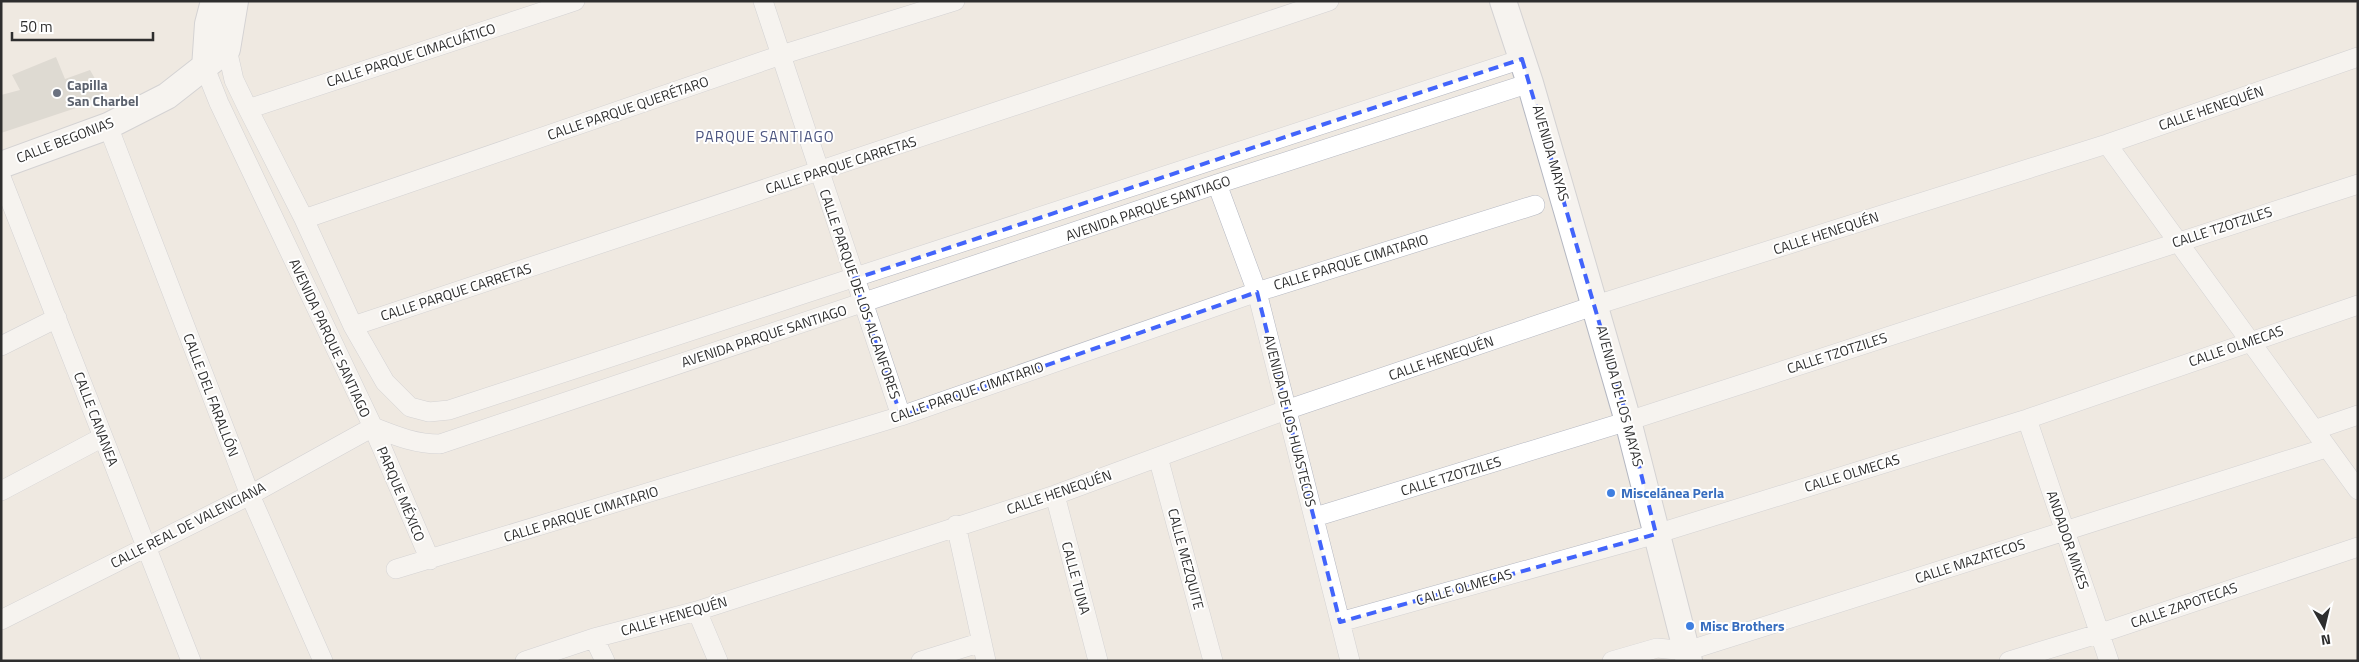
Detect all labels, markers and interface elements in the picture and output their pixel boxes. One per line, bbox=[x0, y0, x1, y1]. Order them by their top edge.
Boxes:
scale bar bbox=[12, 10, 154, 42]
text: 50 m bbox=[20, 15, 53, 38]
street label: CALLE PARQUE CIMACUÁTICO bbox=[324, 17, 498, 92]
street label: CALLE PARQUE QUERÉTARO bbox=[544, 70, 711, 145]
place label: Capilla San Charbel bbox=[67, 74, 139, 111]
street label: CALLE HENEQUÉN bbox=[2155, 80, 2266, 135]
marker: Capilla San Charbel bbox=[51, 87, 63, 99]
street label: AVENIDA MAYAS bbox=[1528, 102, 1575, 203]
street label: CALLE BEGONIAS bbox=[13, 111, 117, 168]
district label: PARQUE SANTIAGO bbox=[695, 125, 835, 148]
street label: CALLE PARQUE CARRETAS bbox=[763, 130, 919, 199]
street label: AVENIDA PARQUE SANTIAGO bbox=[1063, 169, 1233, 246]
street label: CALLE PARQUE DE LOS ALCANFORES bbox=[815, 186, 906, 402]
street label: CALLE TZOTZILES bbox=[2169, 200, 2275, 253]
street label: CALLE HENEQUÉN bbox=[1770, 206, 1881, 259]
street label: CALLE PARQUE CIMATARIO bbox=[1271, 228, 1431, 295]
street label: AVENIDA PARQUE SANTIAGO bbox=[284, 255, 377, 421]
street label: CALLE PARQUE CARRETAS bbox=[378, 257, 534, 326]
street label: AVENIDA PARQUE SANTIAGO bbox=[678, 299, 849, 372]
street label: CALLE OLMECAS bbox=[2186, 319, 2286, 372]
street label: AVENIDA DE LOS MAYAS bbox=[1592, 323, 1649, 469]
street label: CALLE TZOTZILES bbox=[1784, 326, 1890, 379]
street label: CALLE DEL FARALLÓN bbox=[178, 330, 245, 460]
street label: CALLE HENEQUÉN bbox=[1385, 330, 1496, 385]
street label: AVENIDA DE LOS HUASTECOS bbox=[1259, 333, 1322, 509]
street label: CALLE PARQUE CIMATARIO bbox=[887, 355, 1046, 428]
street label: CALLE CANANEA bbox=[69, 369, 124, 470]
street label: PARQUE MÉXICO bbox=[372, 443, 431, 545]
street label: CALLE OLMECAS bbox=[1801, 448, 1902, 497]
street label: CALLE TZOTZILES bbox=[1398, 450, 1504, 501]
street label: CALLE HENEQUÉN bbox=[1003, 464, 1114, 519]
street label: CALLE REAL DE VALENCIANA bbox=[106, 476, 270, 573]
street label: CALLE PARQUE CIMATARIO bbox=[501, 480, 661, 547]
place label: Miscelánea Perla bbox=[1621, 482, 1724, 503]
marker: Miscelánea Perla bbox=[1605, 487, 1617, 499]
street label: ANDADOR MIXES bbox=[2042, 488, 2095, 592]
street label: CALLE MEZQUITE bbox=[1163, 506, 1210, 612]
street label: CALLE MAZATECOS bbox=[1912, 533, 2028, 588]
street label: CALLE TUNA bbox=[1057, 539, 1096, 617]
street label: CALLE OLMECAS bbox=[1413, 563, 1514, 610]
street label: CALLE ZAPOTECAS bbox=[2128, 576, 2240, 633]
street label: CALLE HENEQUÉN bbox=[618, 590, 730, 641]
north arrow bbox=[2299, 602, 2349, 652]
place label: Misc Brothers bbox=[1700, 615, 1785, 636]
marker: Misc Brothers bbox=[1684, 620, 1696, 632]
text: N bbox=[2320, 629, 2332, 651]

